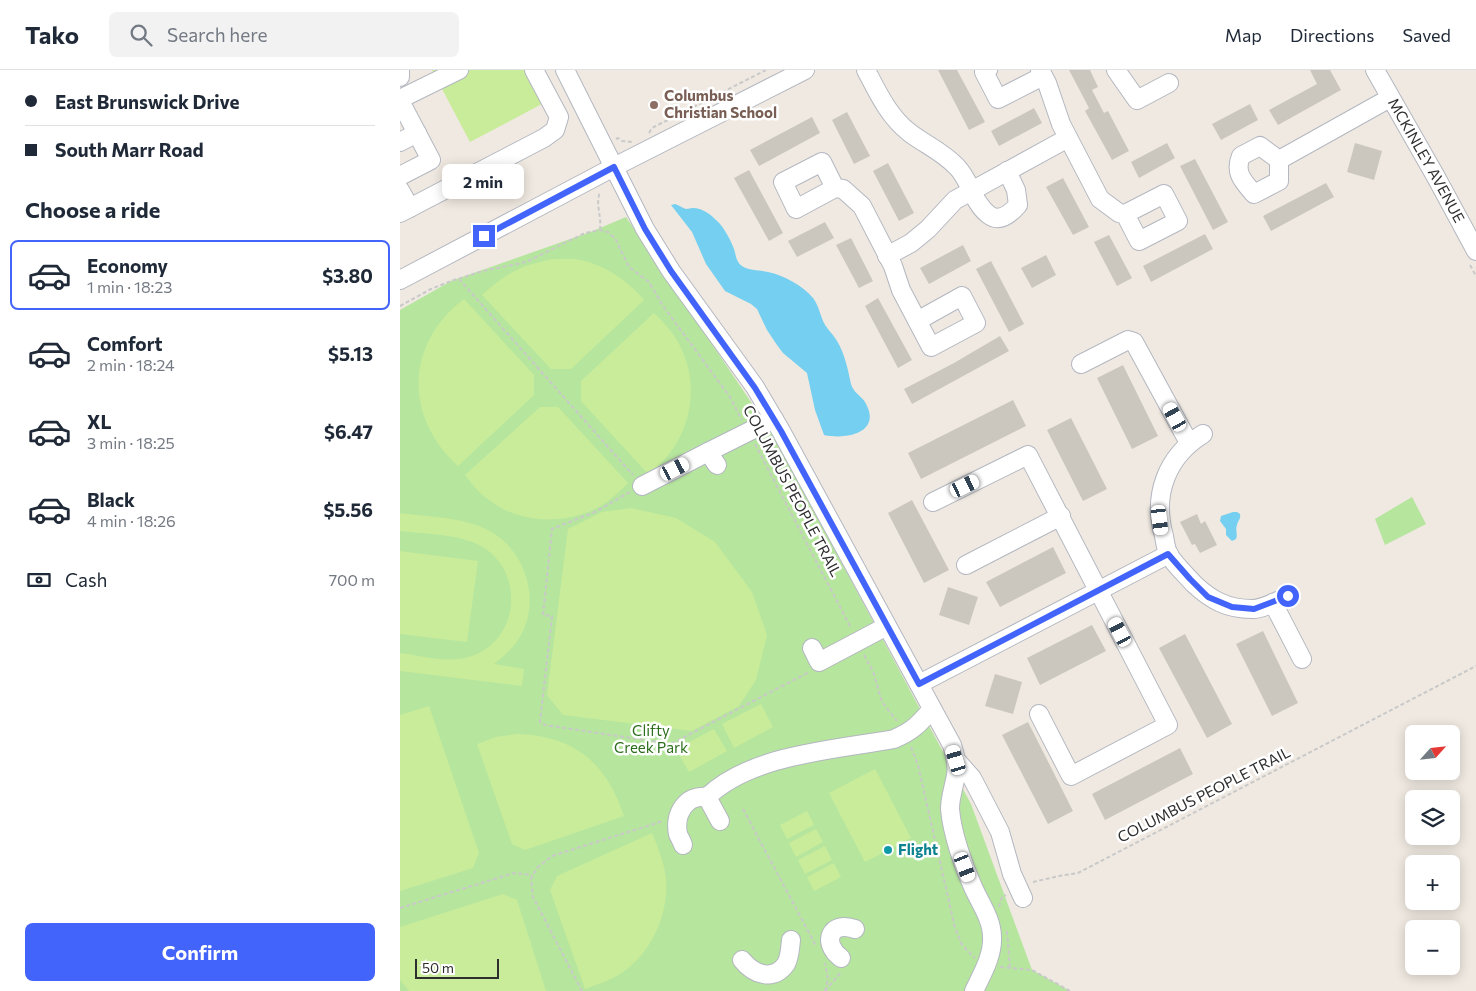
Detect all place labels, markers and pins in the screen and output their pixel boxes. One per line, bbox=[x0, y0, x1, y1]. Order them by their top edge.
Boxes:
place label: Columbus Christian School bbox=[664, 86, 777, 121]
marker: Columbus Christian School bbox=[648, 99, 660, 111]
place label: Flight bbox=[898, 840, 938, 858]
marker: Flight bbox=[882, 844, 894, 856]

